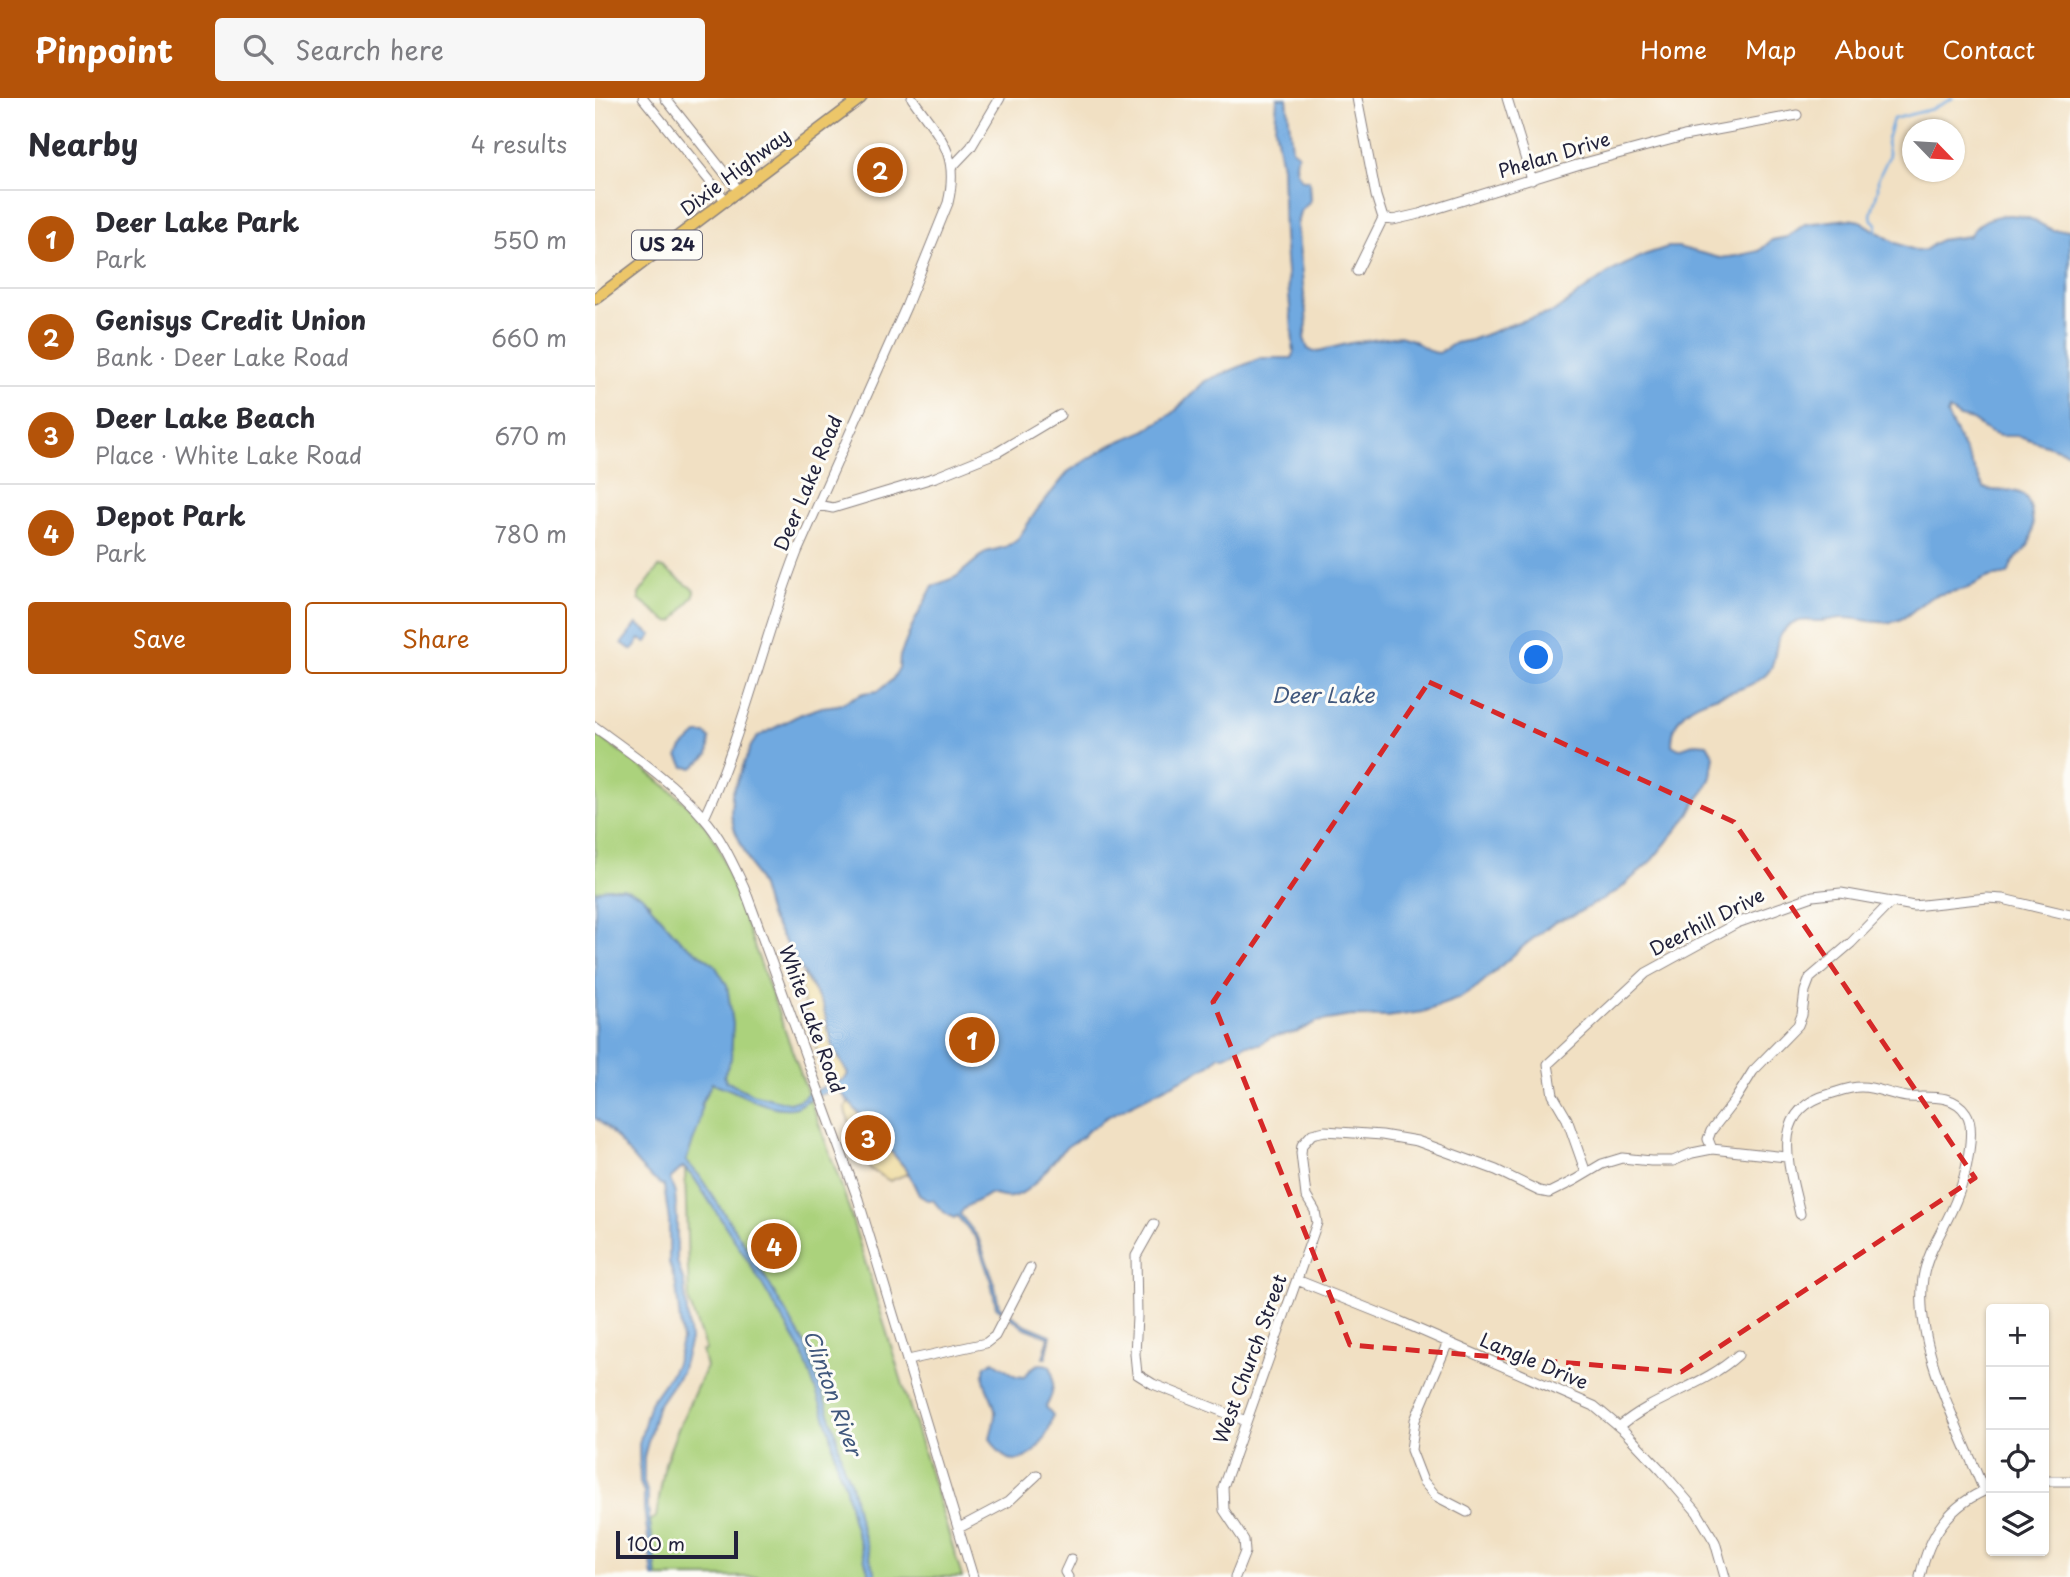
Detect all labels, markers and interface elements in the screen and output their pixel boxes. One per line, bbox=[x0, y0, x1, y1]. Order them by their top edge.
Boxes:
search box bbox=[215, 18, 705, 81]
text: Pinpoint bbox=[35, 24, 173, 74]
icon: search bbox=[239, 30, 277, 68]
text: Search here bbox=[295, 30, 444, 69]
text: Home bbox=[1640, 31, 1707, 67]
text: Map bbox=[1745, 31, 1796, 67]
text: About bbox=[1834, 31, 1904, 67]
text: Contact bbox=[1942, 31, 2035, 67]
north arrow bbox=[1902, 119, 1965, 182]
text: Nearby bbox=[28, 121, 138, 166]
street label: Dixie Highway bbox=[674, 121, 795, 222]
street label: Phelan Drive bbox=[1494, 124, 1613, 184]
text: 4 results bbox=[471, 126, 567, 161]
pin: 2 bbox=[857, 144, 903, 196]
text: Deer Lake Park bbox=[95, 202, 299, 241]
text: 1 bbox=[46, 222, 57, 257]
text: 550 m bbox=[492, 222, 567, 257]
road number: US 24 bbox=[632, 230, 702, 260]
text: Park bbox=[95, 241, 146, 276]
text: Genisys Credit Union bbox=[95, 300, 366, 339]
text: 2 bbox=[43, 320, 59, 355]
text: 660 m bbox=[491, 320, 567, 355]
text: Bank · Deer Lake Road bbox=[95, 339, 349, 374]
text: Deer Lake Beach bbox=[95, 398, 315, 437]
street label: Deer Lake Road bbox=[766, 410, 848, 555]
text: 3 bbox=[43, 418, 59, 453]
text: 670 m bbox=[495, 418, 567, 453]
text: Place · White Lake Road bbox=[95, 437, 362, 472]
text: Depot Park bbox=[95, 496, 246, 535]
text: 4 bbox=[43, 516, 59, 551]
text: 780 m bbox=[495, 516, 567, 551]
text: Park bbox=[95, 535, 146, 570]
button: Save bbox=[28, 602, 291, 674]
button: Share bbox=[305, 602, 567, 674]
your location bbox=[1519, 640, 1553, 674]
water label: Deer Lake bbox=[1272, 678, 1376, 710]
street label: Deerhill Drive bbox=[1644, 880, 1769, 962]
street label: White Lake Road bbox=[773, 941, 853, 1096]
pin: 1 bbox=[949, 1014, 995, 1066]
pin: 3 bbox=[845, 1112, 891, 1164]
pin: 4 bbox=[751, 1220, 797, 1272]
street label: West Church Street bbox=[1205, 1270, 1293, 1447]
map controls bbox=[1986, 1304, 2049, 1556]
button: + bbox=[1986, 1304, 2049, 1367]
water label: Clinton River bbox=[796, 1325, 872, 1462]
street label: Langle Drive bbox=[1476, 1325, 1593, 1395]
button: − bbox=[1986, 1367, 2049, 1430]
button: locate bbox=[1986, 1430, 2049, 1493]
button: layers bbox=[1986, 1493, 2049, 1556]
scale bar bbox=[616, 1528, 739, 1560]
text: 100 m bbox=[627, 1529, 685, 1557]

